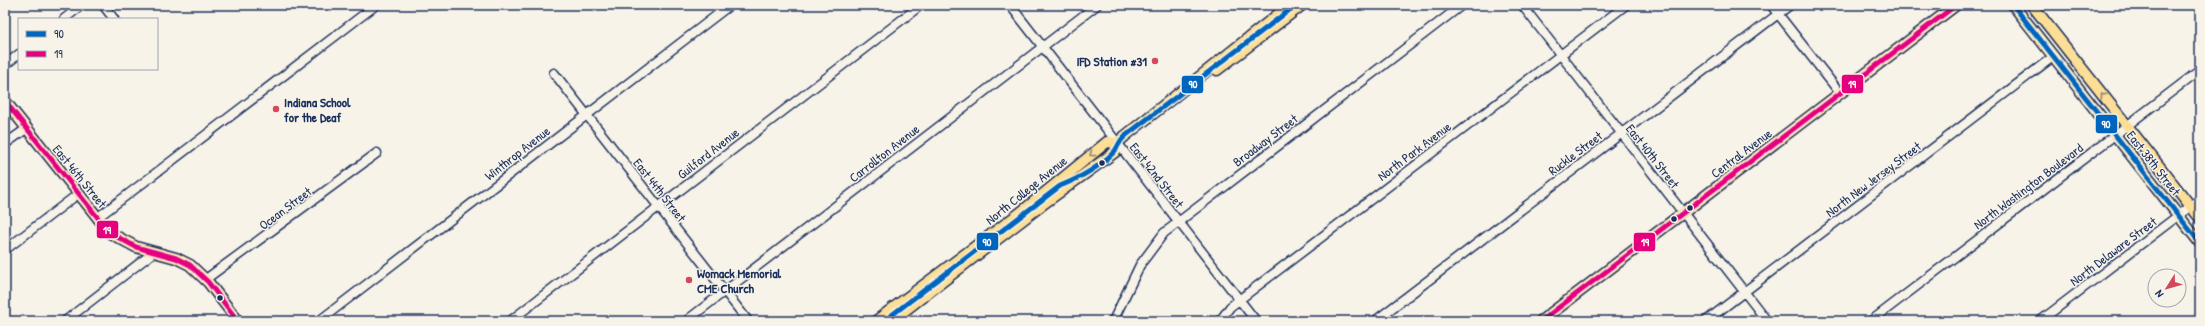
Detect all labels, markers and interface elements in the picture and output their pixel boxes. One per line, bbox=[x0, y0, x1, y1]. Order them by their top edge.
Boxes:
legend bbox=[18, 18, 158, 70]
text: 90 bbox=[54, 25, 64, 42]
text: 19 bbox=[54, 45, 63, 62]
place label: IFD Station #31 bbox=[1076, 52, 1147, 70]
marker: IFD Station #31 bbox=[1150, 56, 1160, 66]
line badge: 19 bbox=[1841, 74, 1864, 94]
line badge: 90 bbox=[1181, 75, 1204, 94]
text: 90 bbox=[1189, 77, 1198, 91]
text: 19 bbox=[1848, 77, 1856, 91]
one-way arrow bbox=[2101, 92, 2108, 99]
place label: Indiana School for the Deaf bbox=[284, 93, 351, 126]
marker: Indiana School for the Deaf bbox=[271, 104, 281, 114]
street label: Broadway Street bbox=[1229, 109, 1302, 170]
line badge: 90 bbox=[2095, 114, 2118, 134]
street label: North Park Avenue bbox=[1374, 117, 1454, 185]
text: 90 bbox=[2102, 117, 2111, 131]
street label: Carrollton Avenue bbox=[845, 120, 923, 186]
street label: East 40th Street bbox=[1622, 120, 1684, 192]
street label: Winthrop Avenue bbox=[481, 122, 553, 184]
street label: Guilford Avenue bbox=[673, 123, 743, 183]
street label: Central Avenue bbox=[1707, 124, 1775, 182]
street label: Ruckle Street bbox=[1544, 126, 1606, 179]
street label: East 38th Street bbox=[2123, 127, 2185, 200]
street label: North New Jersey Street bbox=[1822, 137, 1925, 221]
street label: East 42nd Street bbox=[1126, 139, 1189, 212]
street label: North Washington Boulevard bbox=[1970, 139, 2086, 233]
street label: East 46th Street bbox=[49, 141, 111, 212]
one-way arrow bbox=[1090, 149, 1097, 156]
street label: North College Avenue bbox=[981, 151, 1071, 229]
street label: East 44th Street bbox=[629, 154, 691, 226]
unlabelled marker bbox=[1097, 158, 1107, 168]
street label: Ocean Street bbox=[255, 182, 315, 234]
unlabelled marker bbox=[1685, 203, 1695, 213]
street label: North Delaware Street bbox=[2066, 212, 2161, 290]
unlabelled marker bbox=[1669, 214, 1679, 224]
line badge: 19 bbox=[96, 220, 119, 239]
text: 19 bbox=[103, 223, 111, 237]
line badge: 90 bbox=[976, 232, 999, 251]
line badge: 19 bbox=[1633, 232, 1656, 252]
text: 90 bbox=[983, 235, 992, 249]
text: 19 bbox=[1641, 235, 1649, 249]
place label: Womack Memorial CME Church bbox=[697, 264, 782, 297]
north arrow bbox=[2147, 268, 2187, 308]
marker: Womack Memorial CME Church bbox=[684, 275, 694, 285]
text: N bbox=[2152, 287, 2166, 301]
unlabelled marker bbox=[215, 293, 225, 303]

